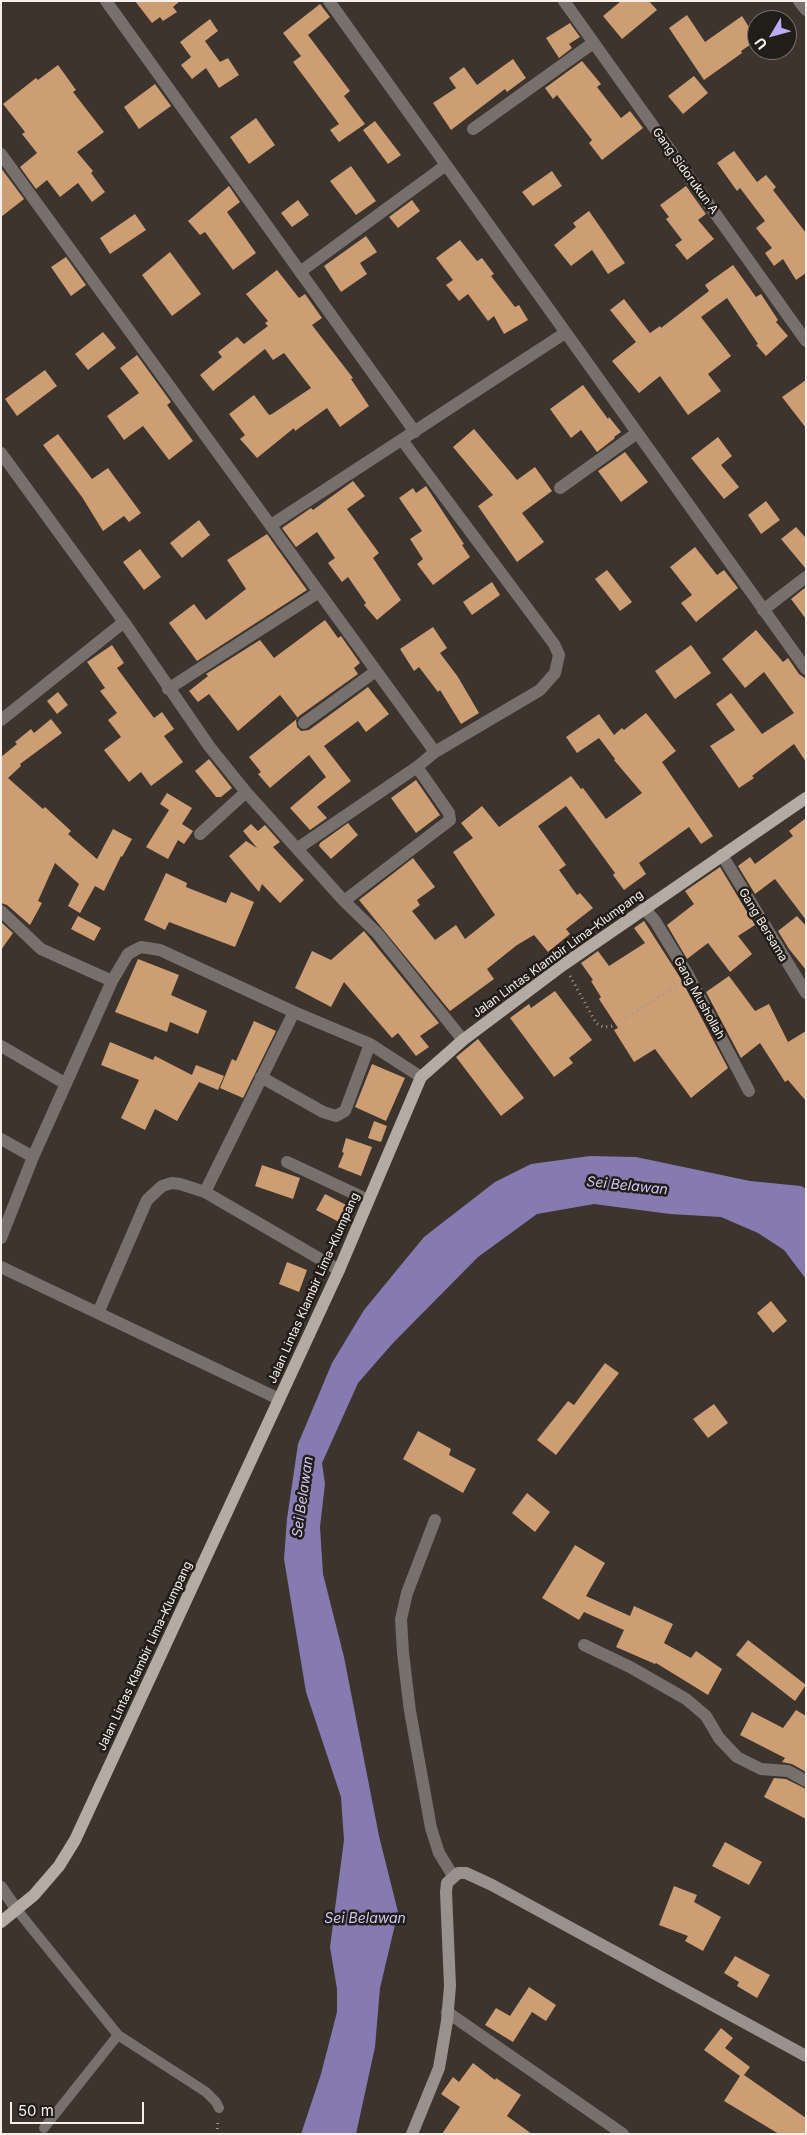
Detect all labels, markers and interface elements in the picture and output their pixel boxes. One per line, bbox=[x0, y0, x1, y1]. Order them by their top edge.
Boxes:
north arrow bbox=[747, 10, 797, 60]
text: U bbox=[751, 35, 770, 53]
street label: Gang Sidorukun A bbox=[649, 125, 721, 217]
street label: Gang Bersama bbox=[735, 886, 791, 964]
street label: Jalan Lintas Klambir Lima–Klumpang bbox=[470, 887, 646, 1021]
street label: Gang Mushollah bbox=[670, 954, 728, 1042]
water label: Sei Belawan bbox=[586, 1173, 668, 1199]
street label: Jalan Lintas Klambir Lima–Klumpang bbox=[265, 1190, 363, 1386]
water label: Sei Belawan bbox=[289, 1455, 317, 1539]
street label: Jalan Lintas Klambir Lima–Klumpang bbox=[95, 1559, 195, 1753]
water label: Sei Belawan bbox=[324, 1911, 406, 1927]
scale bar bbox=[12, 2092, 146, 2124]
text: 50 m bbox=[18, 2101, 54, 2120]

